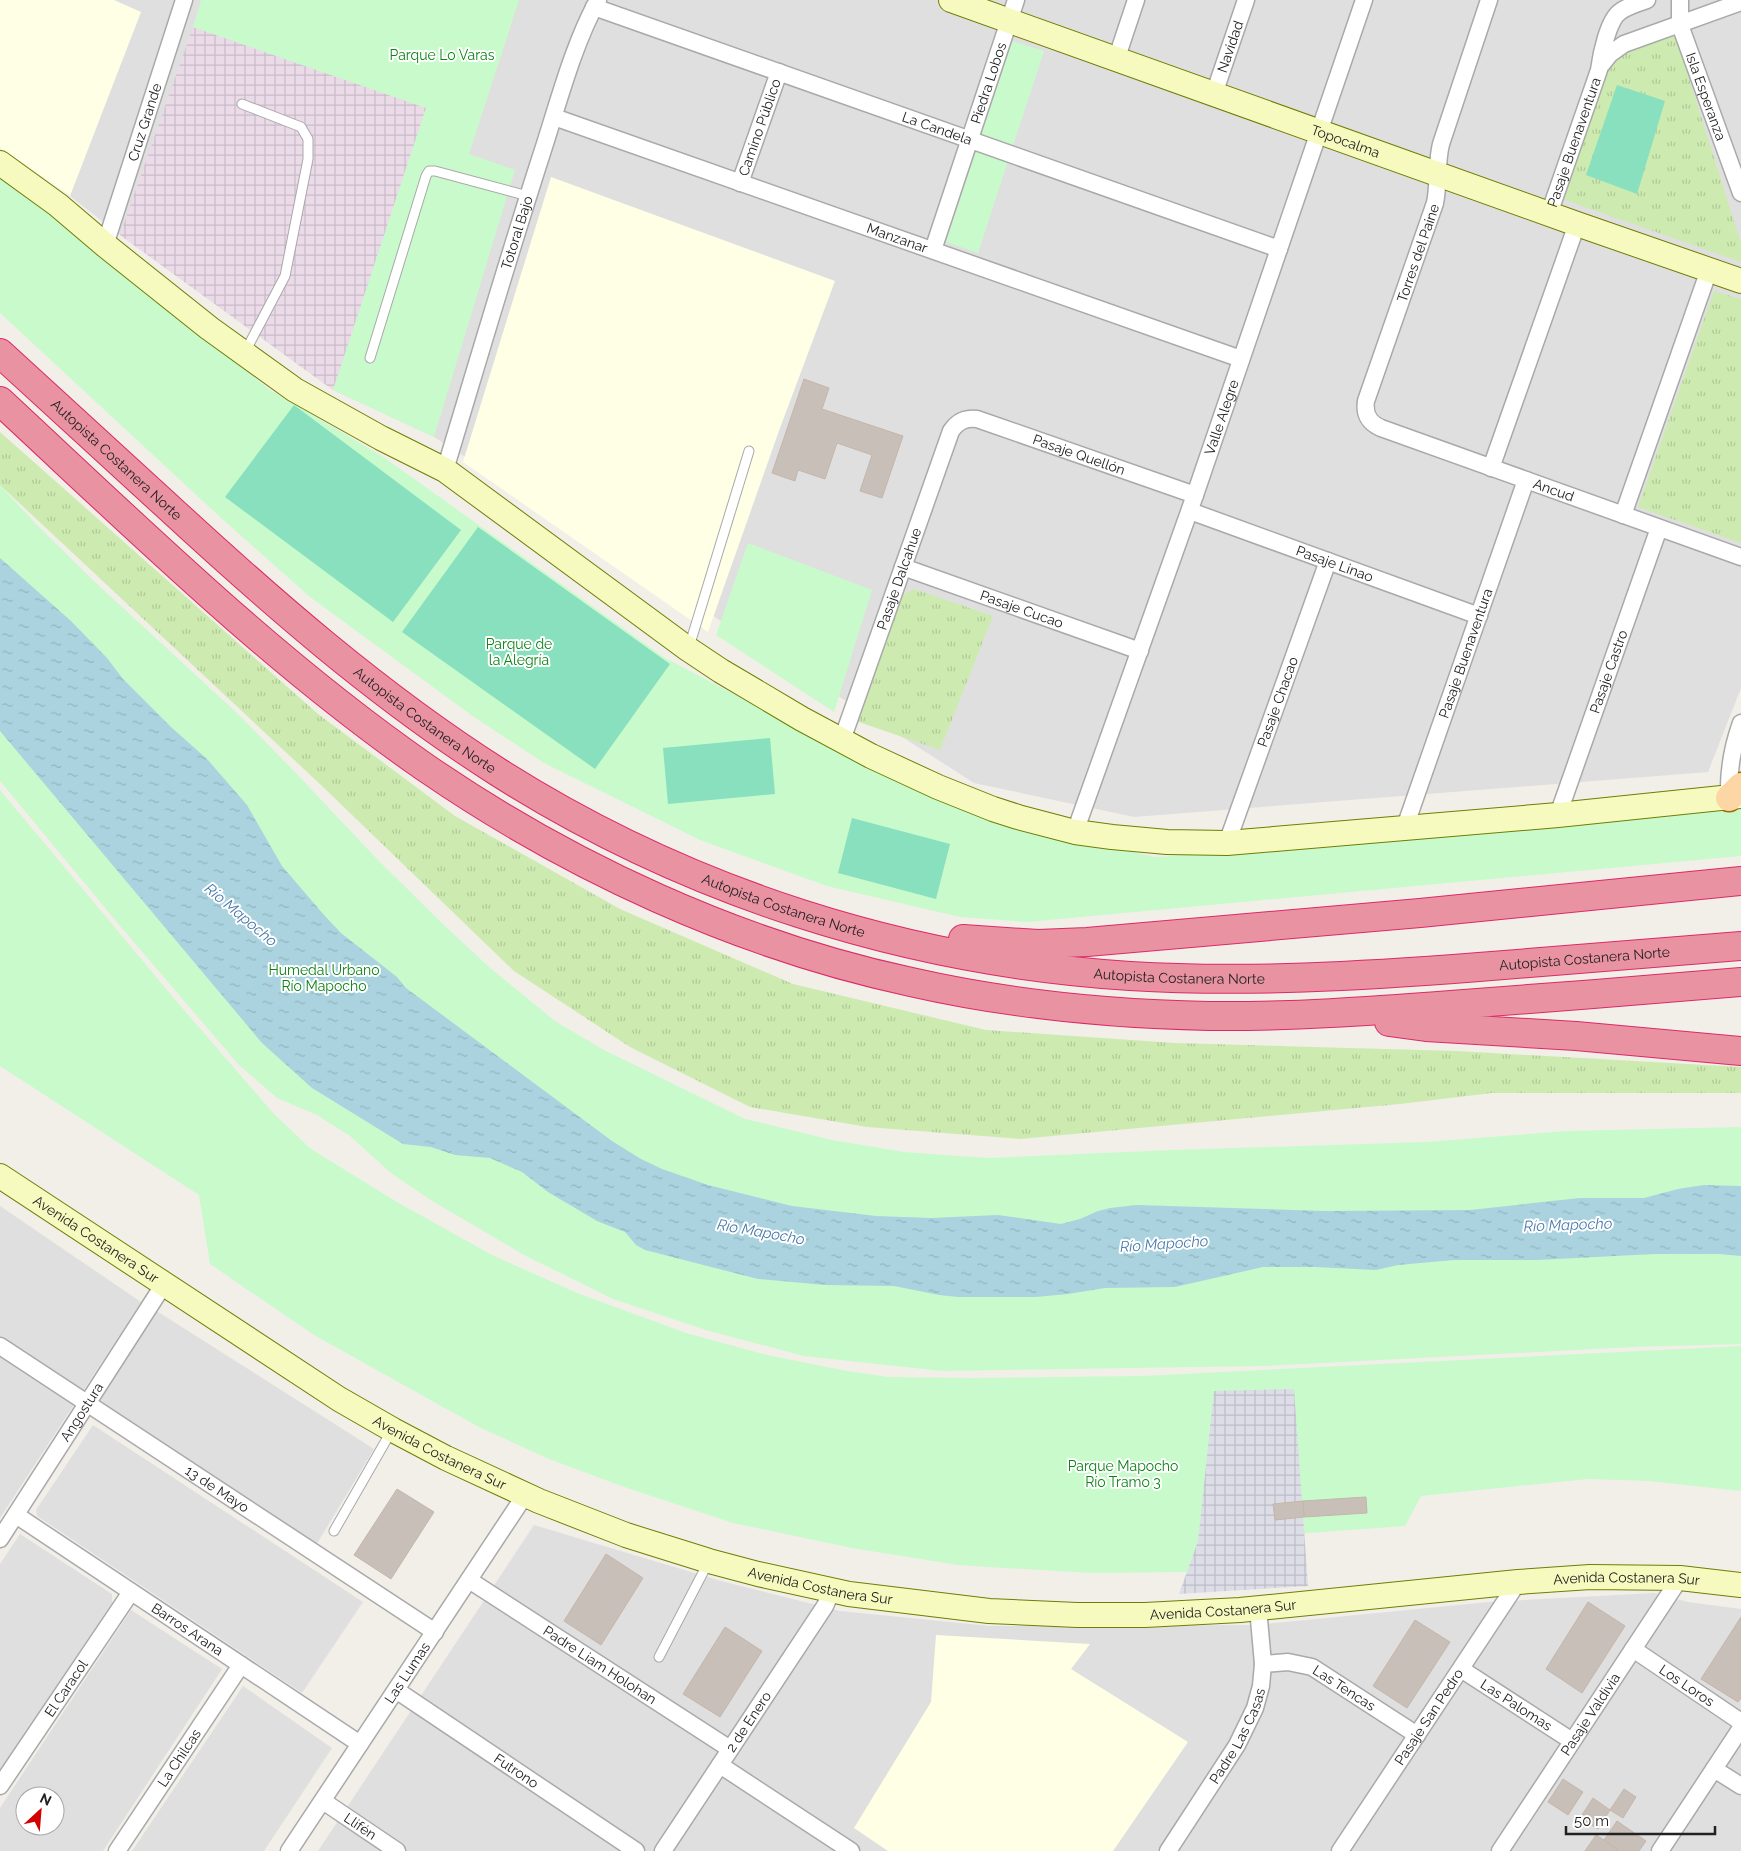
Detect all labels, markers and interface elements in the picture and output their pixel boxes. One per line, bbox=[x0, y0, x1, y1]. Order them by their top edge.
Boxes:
street label: Navidad bbox=[1214, 19, 1246, 75]
street label: Piedra Lobos bbox=[967, 40, 1010, 126]
park label: Parque Lo Varas bbox=[390, 47, 495, 63]
street label: Isla Esperanza bbox=[1683, 50, 1729, 143]
street label: Pasaje Buenaventura bbox=[1544, 75, 1604, 209]
street label: Camino Público bbox=[735, 77, 784, 178]
street label: Cruz Grande bbox=[125, 81, 165, 163]
street label: La Candela bbox=[900, 109, 974, 148]
street label: Topocalma bbox=[1309, 122, 1382, 161]
street label: Totoral Bajo bbox=[498, 194, 536, 271]
street label: Torres del Paine bbox=[1394, 202, 1442, 304]
street label: Manzanar bbox=[865, 220, 930, 256]
street label: Valle Alegre bbox=[1201, 377, 1242, 457]
street label: Autopista Costanera Norte bbox=[48, 396, 185, 523]
street label: Pasaje Quellón bbox=[1031, 431, 1127, 478]
street label: Ancud bbox=[1531, 475, 1576, 505]
street label: Pasaje Dalcahue bbox=[874, 526, 924, 632]
street label: Pasaje Linao bbox=[1294, 542, 1376, 585]
street label: Pasaje Buenaventura bbox=[1436, 586, 1496, 720]
street label: Pasaje Cucao bbox=[978, 587, 1066, 631]
street label: Pasaje Castro bbox=[1586, 628, 1631, 715]
park label: Parque de la Alegría bbox=[486, 636, 552, 668]
street label: Pasaje Chacao bbox=[1254, 654, 1301, 749]
street label: Autopista Costanera Norte bbox=[351, 664, 499, 777]
street label: Autopista Costanera Norte bbox=[700, 870, 867, 940]
water label: Río Mapocho bbox=[201, 880, 281, 950]
street label: Autopista Costanera Norte bbox=[1499, 944, 1671, 973]
park label: Humedal Urbano Río Mapocho bbox=[268, 962, 380, 994]
street label: Autopista Costanera Norte bbox=[1093, 965, 1265, 987]
street label: Avenida Costanera Sur bbox=[30, 1192, 162, 1286]
water label: Río Mapocho bbox=[1523, 1214, 1613, 1236]
water label: Río Mapocho bbox=[716, 1215, 806, 1249]
water label: Río Mapocho bbox=[1119, 1232, 1209, 1256]
street label: Angostura bbox=[57, 1380, 107, 1444]
street label: Avenida Costanera Sur bbox=[370, 1412, 509, 1493]
park label: Parque Mapocho Río Tramo 3 bbox=[1068, 1458, 1178, 1490]
street label: 13 de Mayo bbox=[182, 1462, 252, 1516]
street label: Avenida Costanera Sur bbox=[746, 1564, 894, 1607]
street label: Avenida Costanera Sur bbox=[1553, 1569, 1701, 1588]
street label: Avenida Costanera Sur bbox=[1149, 1596, 1297, 1623]
street label: Barros Arana bbox=[149, 1600, 226, 1659]
street label: Padre Liam Holohan bbox=[540, 1622, 659, 1707]
street label: Las Lumas bbox=[381, 1639, 433, 1706]
street label: El Caracol bbox=[41, 1657, 91, 1720]
street label: Los Loros bbox=[1656, 1661, 1718, 1710]
street label: Las Tencas bbox=[1310, 1662, 1379, 1714]
street label: Pasaje San Pedro bbox=[1391, 1666, 1466, 1768]
street label: Pasaje Valdivia bbox=[1557, 1670, 1623, 1758]
street label: Las Palomas bbox=[1478, 1676, 1555, 1734]
street label: Padre Las Casas bbox=[1206, 1686, 1268, 1787]
street label: 2 de Enero bbox=[723, 1688, 774, 1755]
street label: La Chilcas bbox=[154, 1726, 204, 1790]
street label: Futrono bbox=[491, 1750, 542, 1791]
north arrow bbox=[15, 1786, 65, 1836]
text: N bbox=[37, 1790, 54, 1809]
scale bar bbox=[1566, 1804, 1715, 1836]
street label: Llifén bbox=[341, 1810, 380, 1843]
text: 50 m bbox=[1574, 1812, 1609, 1830]

